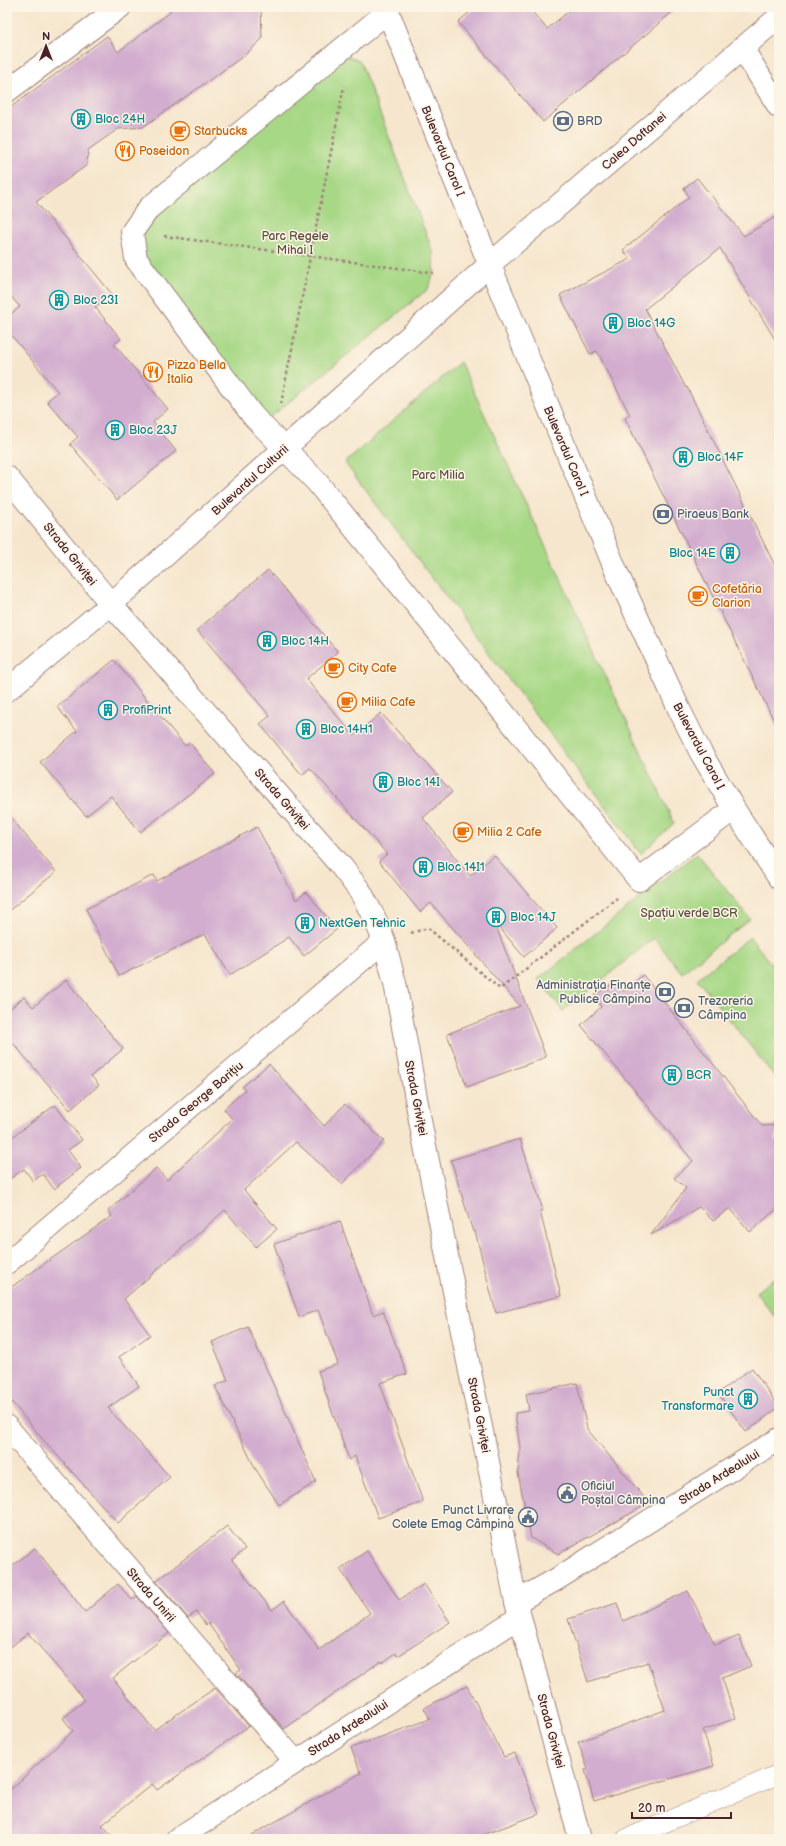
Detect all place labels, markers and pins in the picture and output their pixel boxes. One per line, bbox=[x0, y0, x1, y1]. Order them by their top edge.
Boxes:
building icon: Bloc 24H bbox=[70, 108, 92, 130]
bank icon: BRD bbox=[552, 110, 574, 132]
place label: Bloc 24H bbox=[95, 112, 145, 127]
place label: BRD bbox=[577, 114, 603, 129]
cafe icon: Starbucks bbox=[169, 120, 191, 142]
place label: Starbucks bbox=[194, 124, 247, 139]
restaurant icon: Poseidon bbox=[114, 140, 136, 162]
place label: Poseidon bbox=[139, 144, 189, 159]
building icon: Bloc 23I bbox=[48, 289, 70, 311]
place label: Bloc 23I bbox=[73, 293, 118, 308]
building icon: Bloc 14G bbox=[602, 312, 624, 334]
place label: Bloc 14G bbox=[627, 316, 675, 331]
place label: Pizza Bella Italia bbox=[167, 358, 226, 387]
restaurant icon: Pizza Bella Italia bbox=[142, 361, 164, 383]
building icon: Bloc 23J bbox=[104, 419, 126, 441]
place label: Bloc 23J bbox=[129, 423, 177, 438]
building icon: Bloc 14F bbox=[672, 446, 694, 468]
place label: Bloc 14F bbox=[697, 450, 744, 465]
bank icon: Piraeus Bank bbox=[652, 503, 674, 525]
place label: Piraeus Bank bbox=[677, 507, 749, 522]
building icon: Bloc 14E bbox=[719, 542, 741, 564]
place label: Bloc 14E bbox=[669, 546, 716, 561]
place label: Cofetăria Clarion bbox=[712, 582, 762, 611]
cafe icon: Cofetăria Clarion bbox=[687, 585, 709, 607]
building icon: Bloc 14H bbox=[256, 630, 278, 652]
place label: Bloc 14H bbox=[281, 634, 329, 649]
cafe icon: City Cafe bbox=[323, 657, 345, 679]
place label: City Cafe bbox=[348, 661, 397, 676]
cafe icon: Milia Cafe bbox=[336, 691, 358, 713]
place label: Milia Cafe bbox=[361, 695, 415, 710]
building icon: ProfiPrint bbox=[97, 699, 119, 721]
place label: ProfiPrint bbox=[122, 703, 172, 718]
building icon: Bloc 14H1 bbox=[295, 718, 317, 740]
place label: Bloc 14H1 bbox=[320, 722, 373, 737]
building icon: Bloc 14I bbox=[372, 771, 394, 793]
place label: Bloc 14I bbox=[397, 775, 440, 790]
cafe icon: Milia 2 Cafe bbox=[452, 821, 474, 843]
place label: Milia 2 Cafe bbox=[477, 825, 542, 840]
building icon: Bloc 14I1 bbox=[412, 856, 434, 878]
place label: Bloc 14I1 bbox=[437, 860, 485, 875]
building icon: Bloc 14J bbox=[485, 906, 507, 928]
place label: Bloc 14J bbox=[510, 910, 556, 925]
building icon: NextGen Tehnic bbox=[294, 912, 316, 934]
place label: NextGen Tehnic bbox=[319, 916, 406, 931]
place label: Administrația Finanțe Publice Câmpina bbox=[536, 978, 651, 1007]
bank icon: Administrația Finanțe Publice Câmpina bbox=[654, 981, 676, 1003]
place label: Trezoreria Câmpina bbox=[698, 994, 754, 1023]
bank icon: Trezoreria Câmpina bbox=[673, 997, 695, 1019]
building icon: BCR bbox=[661, 1064, 683, 1086]
place label: BCR bbox=[686, 1068, 712, 1083]
place label: Punct Transformare bbox=[661, 1385, 734, 1414]
building icon: Punct Transformare bbox=[737, 1388, 759, 1410]
place label: Oficiul Poștal Câmpina bbox=[581, 1479, 666, 1508]
public building icon: Oficiul Poștal Câmpina bbox=[556, 1482, 578, 1504]
place label: Punct Livrare Colete Emag Câmpina bbox=[392, 1503, 514, 1532]
public building icon: Punct Livrare Colete Emag Câmpina bbox=[517, 1506, 539, 1528]

